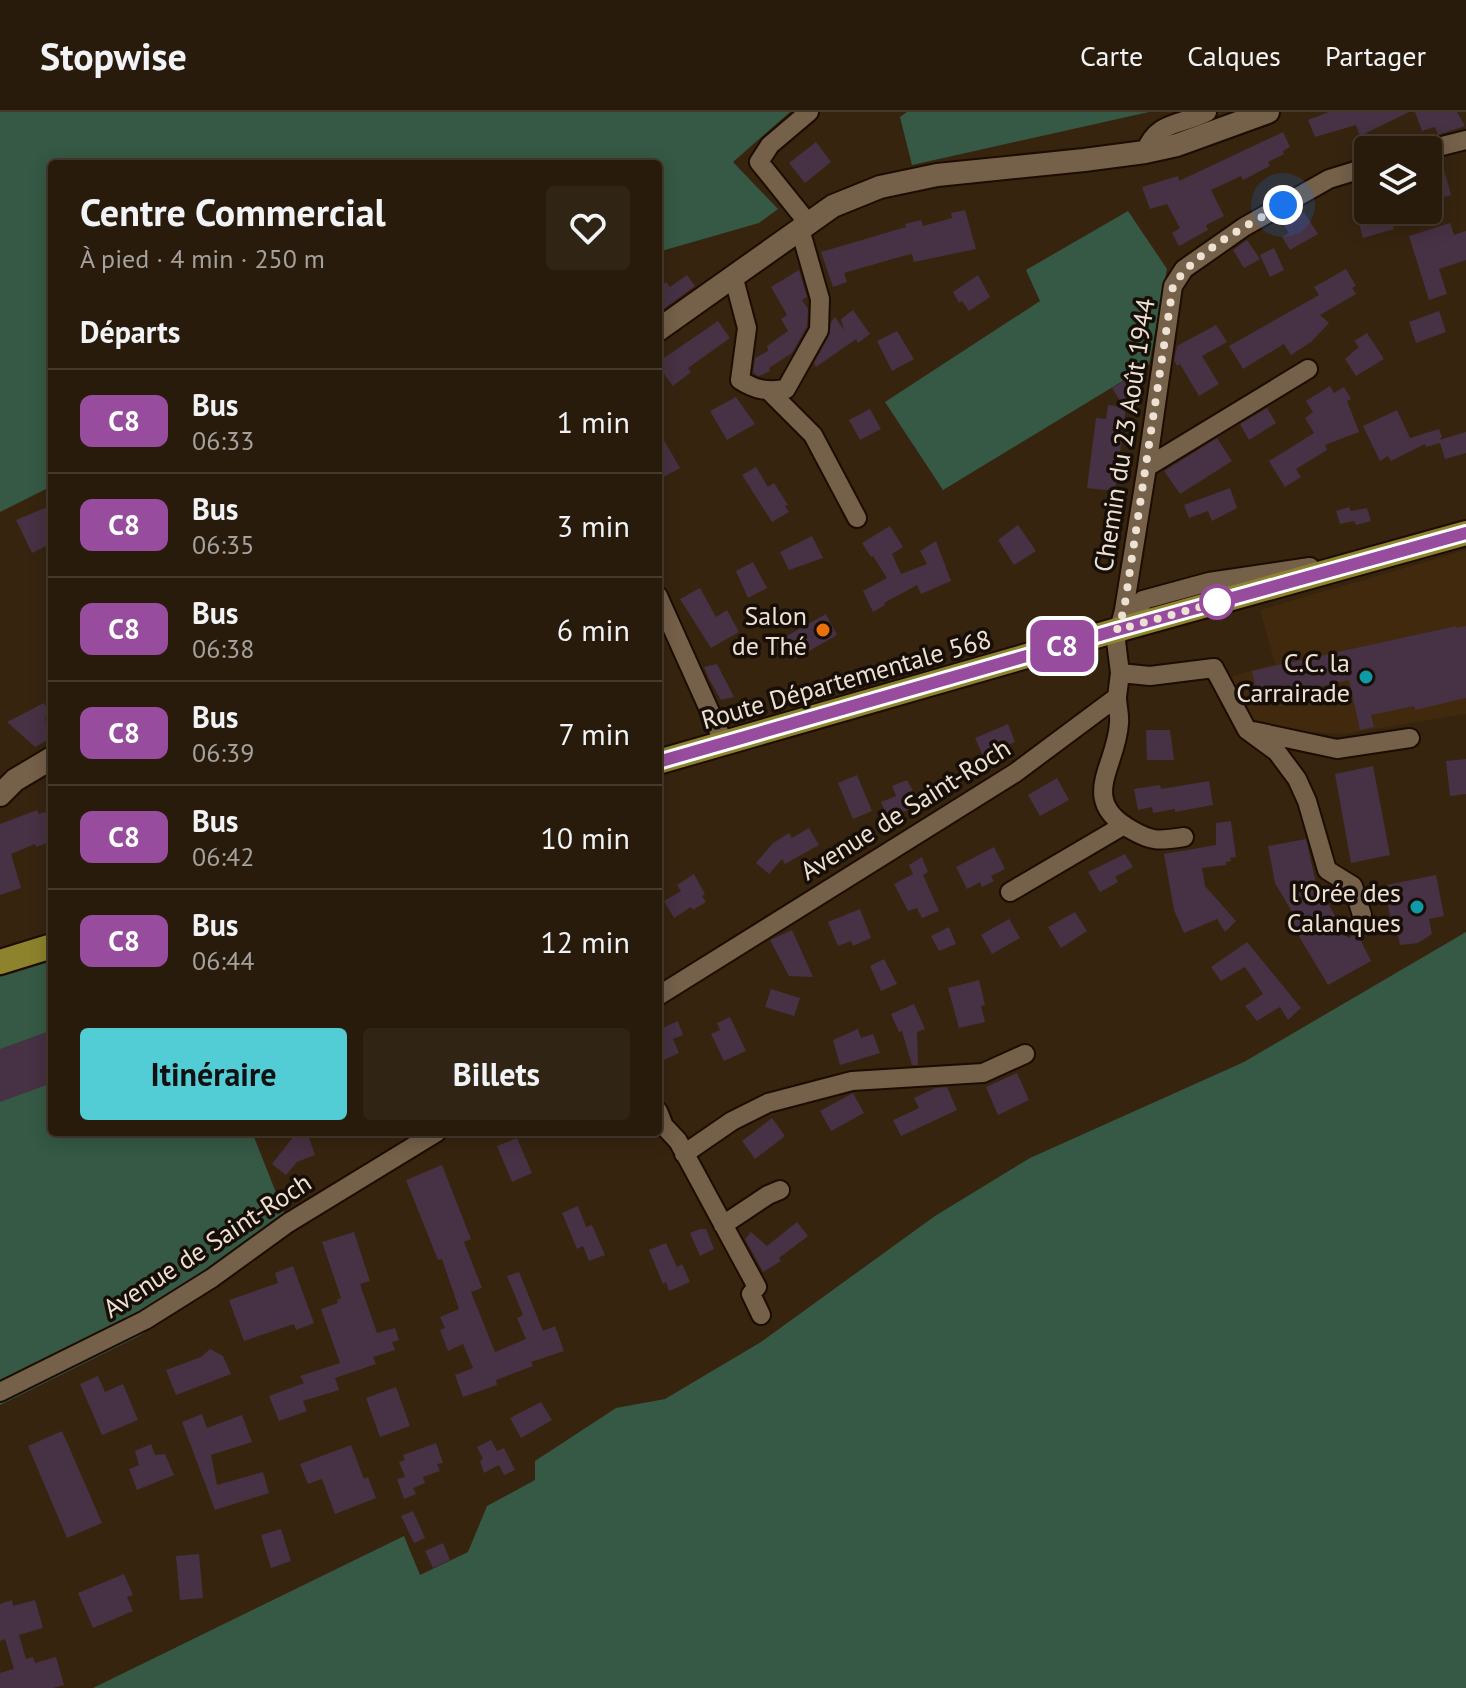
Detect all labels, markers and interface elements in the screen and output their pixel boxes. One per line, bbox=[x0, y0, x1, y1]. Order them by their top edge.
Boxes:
text: Stopwise bbox=[40, 31, 187, 80]
text: Carte bbox=[1080, 37, 1143, 74]
text: Calques bbox=[1187, 37, 1281, 74]
text: Partager bbox=[1325, 37, 1426, 74]
map controls bbox=[1354, 136, 1442, 224]
button: layers bbox=[1354, 136, 1442, 224]
your location bbox=[1263, 185, 1303, 225]
button: heart bbox=[546, 186, 630, 270]
text: Centre Commercial bbox=[80, 187, 386, 236]
text: À pied · 4 min · 250 m bbox=[80, 242, 325, 275]
street label: Chemin du 23 Août 1944 bbox=[1086, 296, 1162, 574]
text: Départs bbox=[80, 312, 180, 351]
text: Bus bbox=[192, 385, 239, 424]
text: C8 bbox=[108, 402, 140, 439]
text: 1 min bbox=[557, 402, 630, 441]
text: 06:33 bbox=[192, 424, 254, 457]
text: Bus bbox=[192, 489, 239, 528]
text: C8 bbox=[108, 506, 140, 543]
text: 3 min bbox=[557, 506, 630, 545]
text: 06:35 bbox=[192, 528, 254, 561]
unlabelled marker bbox=[1200, 585, 1234, 619]
text: Bus bbox=[192, 593, 239, 632]
place label: Salon de Thé bbox=[732, 599, 807, 662]
text: C8 bbox=[108, 610, 140, 647]
text: 6 min bbox=[557, 610, 630, 649]
line badge: C8 bbox=[1026, 620, 1098, 672]
marker: Salon de Thé bbox=[814, 621, 832, 639]
street label: Route Départementale 568 bbox=[697, 622, 995, 736]
text: C8 bbox=[1046, 627, 1078, 664]
text: 06:38 bbox=[192, 632, 254, 665]
place label: C.C. la Carrairade bbox=[1236, 646, 1350, 709]
marker: C.C. la Carrairade bbox=[1357, 668, 1375, 686]
text: Bus bbox=[192, 697, 239, 736]
text: C8 bbox=[108, 714, 140, 751]
text: 7 min bbox=[558, 714, 630, 753]
street label: Avenue de Saint-Roch bbox=[794, 731, 1016, 887]
text: 06:39 bbox=[192, 736, 254, 769]
text: Bus bbox=[192, 801, 239, 840]
text: C8 bbox=[108, 818, 140, 855]
text: 10 min bbox=[540, 818, 630, 857]
text: 06:42 bbox=[192, 840, 254, 873]
place label: l'Orée des Calanques bbox=[1287, 876, 1401, 939]
marker: l'Orée des Calanques bbox=[1408, 898, 1426, 916]
text: Bus bbox=[192, 905, 239, 944]
text: C8 bbox=[108, 922, 140, 959]
text: 12 min bbox=[540, 922, 630, 961]
text: 06:44 bbox=[192, 944, 254, 977]
button: Itinéraire bbox=[80, 1028, 347, 1120]
button: Billets bbox=[363, 1028, 630, 1120]
street label: Avenue de Saint-Roch bbox=[97, 1165, 317, 1325]

